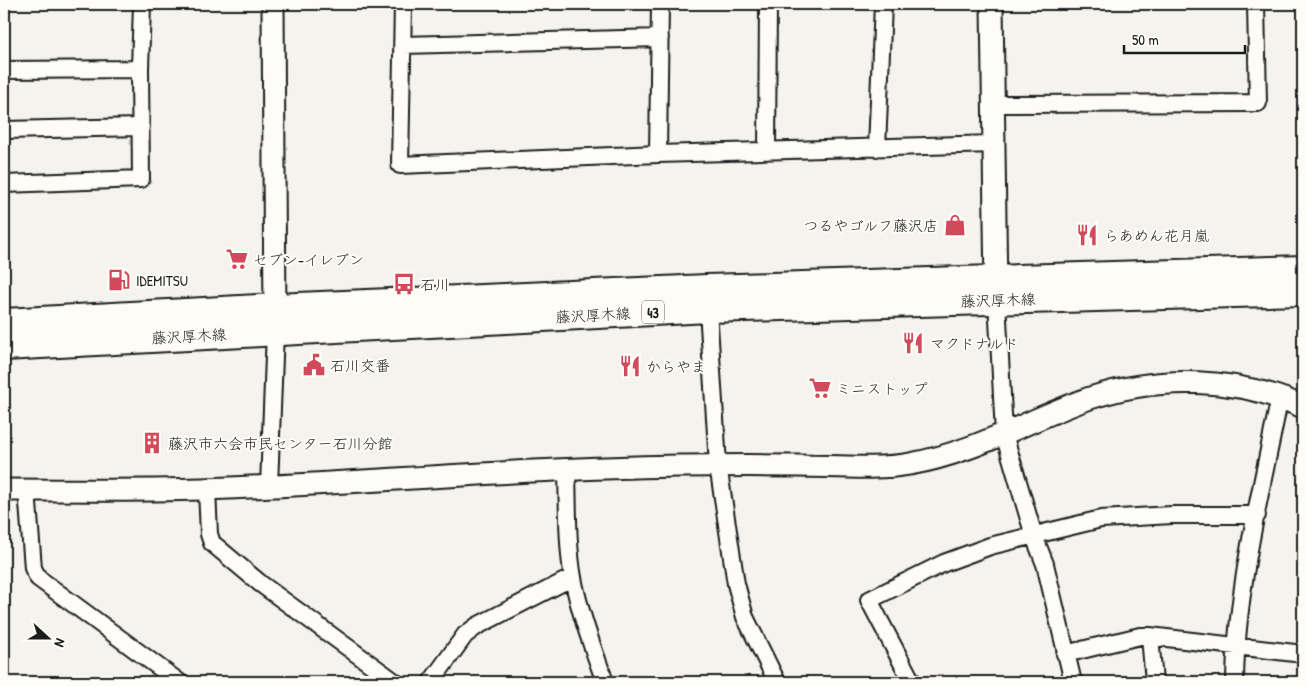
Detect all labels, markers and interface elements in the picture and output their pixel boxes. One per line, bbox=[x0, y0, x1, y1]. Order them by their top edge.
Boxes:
scale bar bbox=[1124, 22, 1246, 54]
text: 50 m bbox=[1132, 29, 1159, 50]
shop icon: つるやゴルフ藤沢店 bbox=[942, 212, 968, 238]
place label: つるやゴルフ藤沢店 bbox=[804, 215, 938, 236]
restaurant icon: らあめん花月嵐 bbox=[1074, 222, 1100, 248]
place label: らあめん花月嵐 bbox=[1104, 225, 1209, 246]
supermarket icon: セブン-イレブン bbox=[224, 246, 250, 272]
place label: セブン-イレブン bbox=[253, 249, 364, 270]
fuel station icon: IDEMITSU bbox=[106, 267, 132, 293]
place label: IDEMITSU bbox=[136, 270, 188, 291]
bus stop icon: 石川 bbox=[391, 271, 417, 297]
place label: 石川 bbox=[420, 274, 450, 295]
street label: 藤沢厚木線 bbox=[960, 288, 1036, 312]
road number: 43 bbox=[642, 300, 664, 324]
street label: 藤沢厚木線 bbox=[555, 303, 631, 327]
street label: 藤沢厚木線 bbox=[151, 324, 227, 348]
restaurant icon: マクドナルド bbox=[900, 330, 926, 356]
place label: マクドナルド bbox=[930, 333, 1019, 354]
public building icon: 石川交番 bbox=[301, 352, 327, 378]
restaurant icon: からやま bbox=[617, 353, 643, 379]
place label: 石川交番 bbox=[330, 355, 390, 376]
place label: からやま bbox=[646, 356, 706, 377]
supermarket icon: ミニストップ bbox=[807, 375, 833, 401]
place label: ミニストップ bbox=[836, 378, 928, 399]
building icon: 藤沢市六会市民センター石川分館 bbox=[139, 430, 165, 456]
place label: 藤沢市六会市民センター石川分館 bbox=[168, 433, 392, 454]
north arrow bbox=[22, 614, 72, 664]
text: N bbox=[50, 636, 71, 650]

